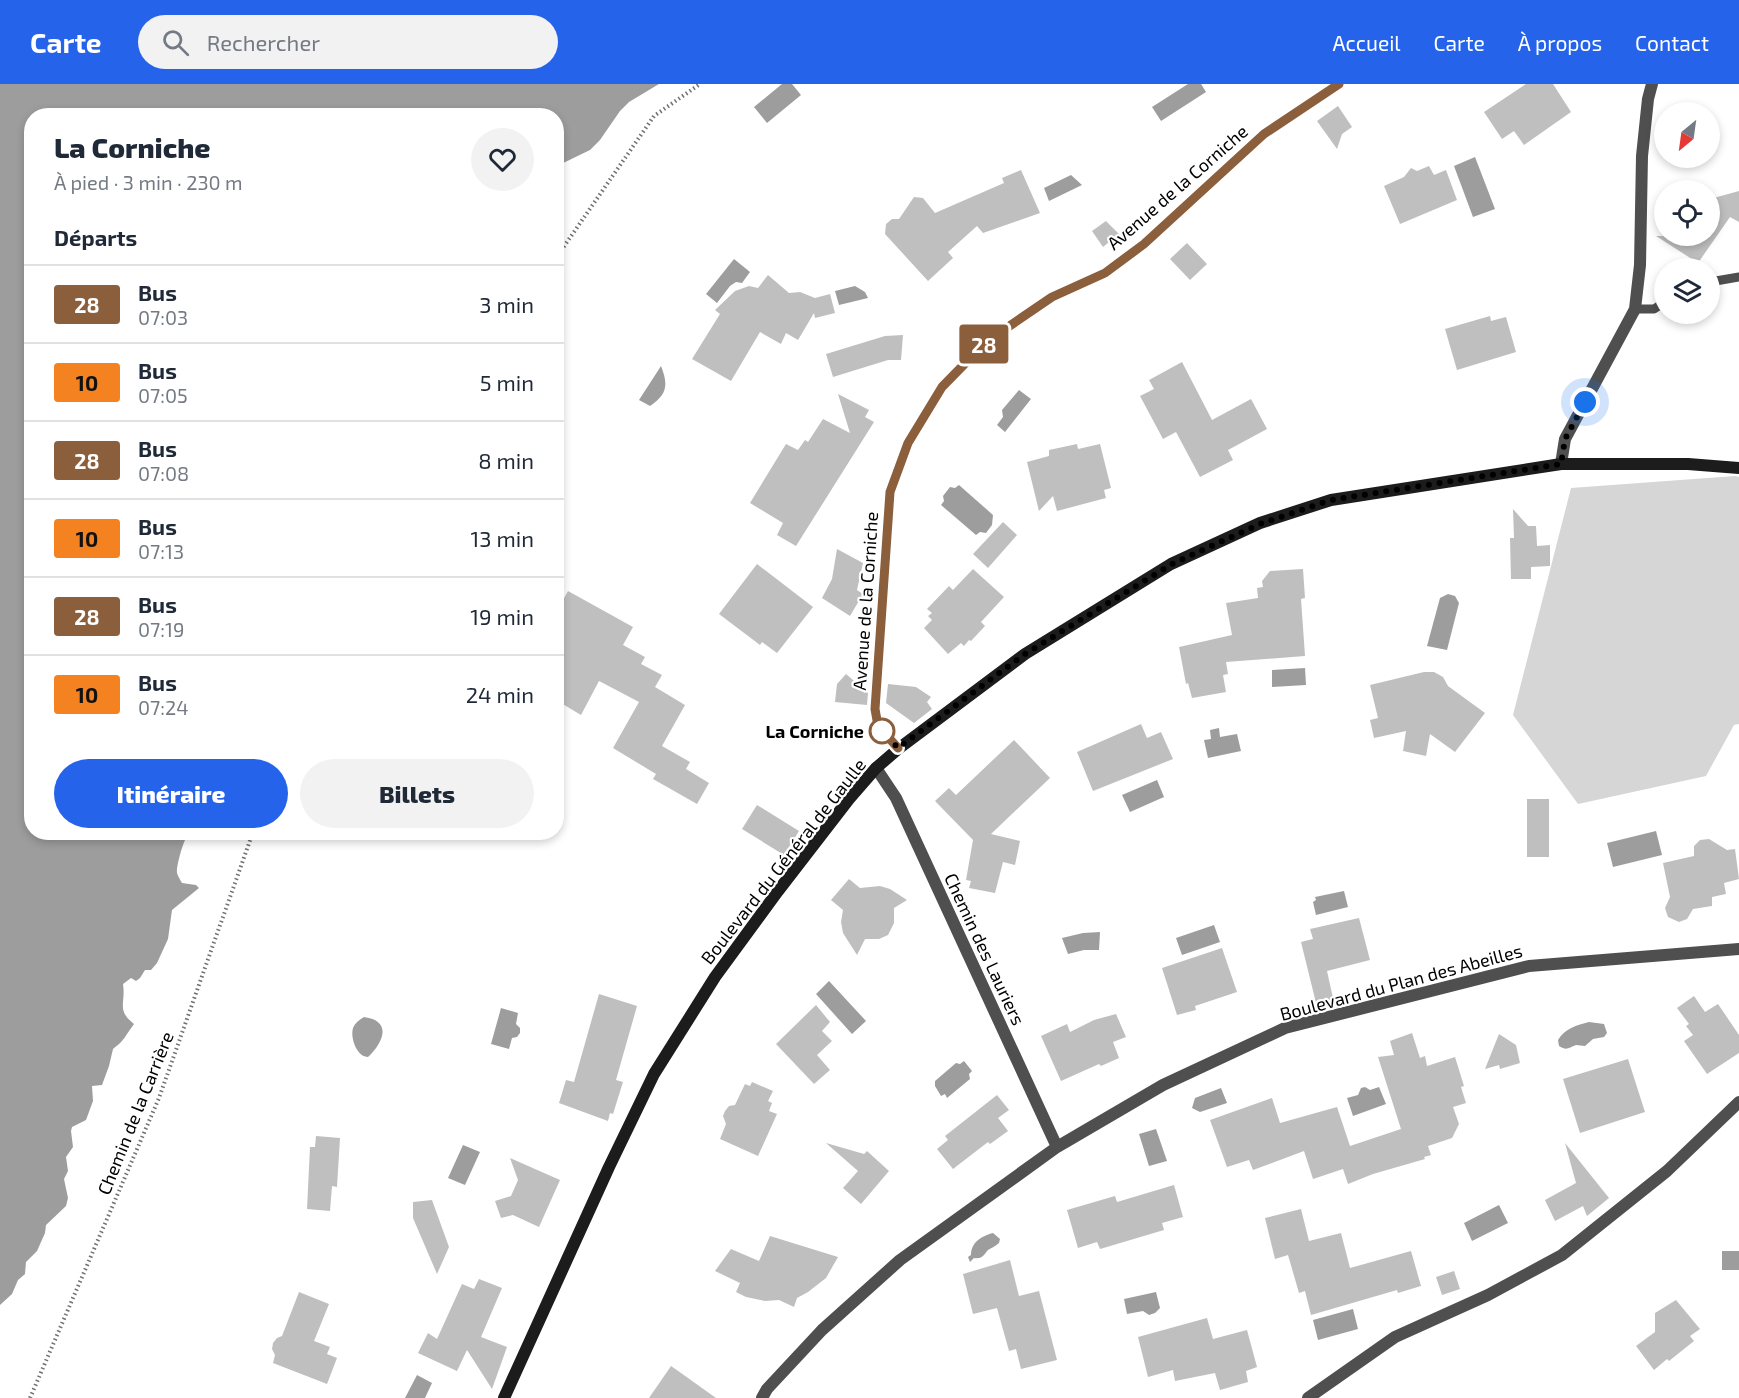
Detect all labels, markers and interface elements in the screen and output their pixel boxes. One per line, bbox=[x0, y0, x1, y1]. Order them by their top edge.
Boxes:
search box bbox=[138, 15, 558, 69]
text: Carte bbox=[30, 25, 102, 59]
icon: search bbox=[159, 26, 192, 59]
text: Rechercher bbox=[207, 29, 320, 55]
text: Accueil bbox=[1332, 30, 1401, 55]
text: Carte bbox=[1434, 30, 1485, 55]
text: À propos bbox=[1518, 30, 1602, 55]
text: Contact bbox=[1635, 30, 1709, 55]
north arrow bbox=[1654, 102, 1720, 168]
map controls bbox=[1654, 102, 1720, 324]
street label: Avenue de la Corniche bbox=[1102, 120, 1252, 254]
button: heart bbox=[471, 128, 534, 191]
text: La Corniche bbox=[54, 130, 211, 164]
text: À pied · 3 min · 230 m bbox=[54, 170, 243, 194]
button: locate bbox=[1654, 180, 1720, 246]
text: Départs bbox=[54, 224, 137, 250]
button: layers bbox=[1654, 258, 1720, 324]
text: Bus bbox=[138, 279, 177, 305]
text: 3 min bbox=[479, 291, 534, 317]
text: 28 bbox=[74, 292, 100, 317]
text: 07:03 bbox=[138, 305, 188, 329]
line badge: 28 bbox=[957, 324, 1011, 364]
text: 28 bbox=[971, 332, 997, 357]
text: Bus bbox=[138, 357, 177, 383]
text: 5 min bbox=[480, 369, 534, 395]
text: 10 bbox=[76, 370, 98, 395]
text: 07:05 bbox=[138, 383, 188, 407]
your location bbox=[1570, 387, 1600, 417]
text: Bus bbox=[138, 435, 177, 461]
text: 8 min bbox=[478, 447, 534, 473]
text: 28 bbox=[74, 448, 100, 473]
text: 07:08 bbox=[138, 461, 189, 485]
street label: Avenue de la Corniche bbox=[848, 511, 882, 691]
text: Bus bbox=[138, 513, 177, 539]
text: 13 min bbox=[471, 525, 534, 551]
text: 10 bbox=[76, 526, 98, 551]
text: 07:13 bbox=[138, 539, 184, 563]
text: Bus bbox=[138, 591, 177, 617]
text: 19 min bbox=[470, 603, 534, 629]
text: 28 bbox=[74, 604, 100, 629]
text: 07:19 bbox=[138, 617, 184, 641]
text: Bus bbox=[138, 669, 177, 695]
text: 24 min bbox=[466, 681, 534, 707]
text: 10 bbox=[76, 682, 98, 707]
text: 07:24 bbox=[138, 695, 189, 719]
marker: La Corniche bbox=[869, 718, 895, 744]
place label: La Corniche bbox=[765, 720, 864, 742]
street label: Boulevard du Général de Gaulle bbox=[696, 754, 870, 968]
button: Itinéraire bbox=[54, 759, 288, 828]
button: Billets bbox=[300, 759, 534, 828]
street label: Chemin des Lauriers bbox=[940, 869, 1030, 1029]
street label: Boulevard du Plan des Abeilles bbox=[1277, 939, 1525, 1025]
street label: Chemin de la Carrière bbox=[92, 1028, 178, 1198]

